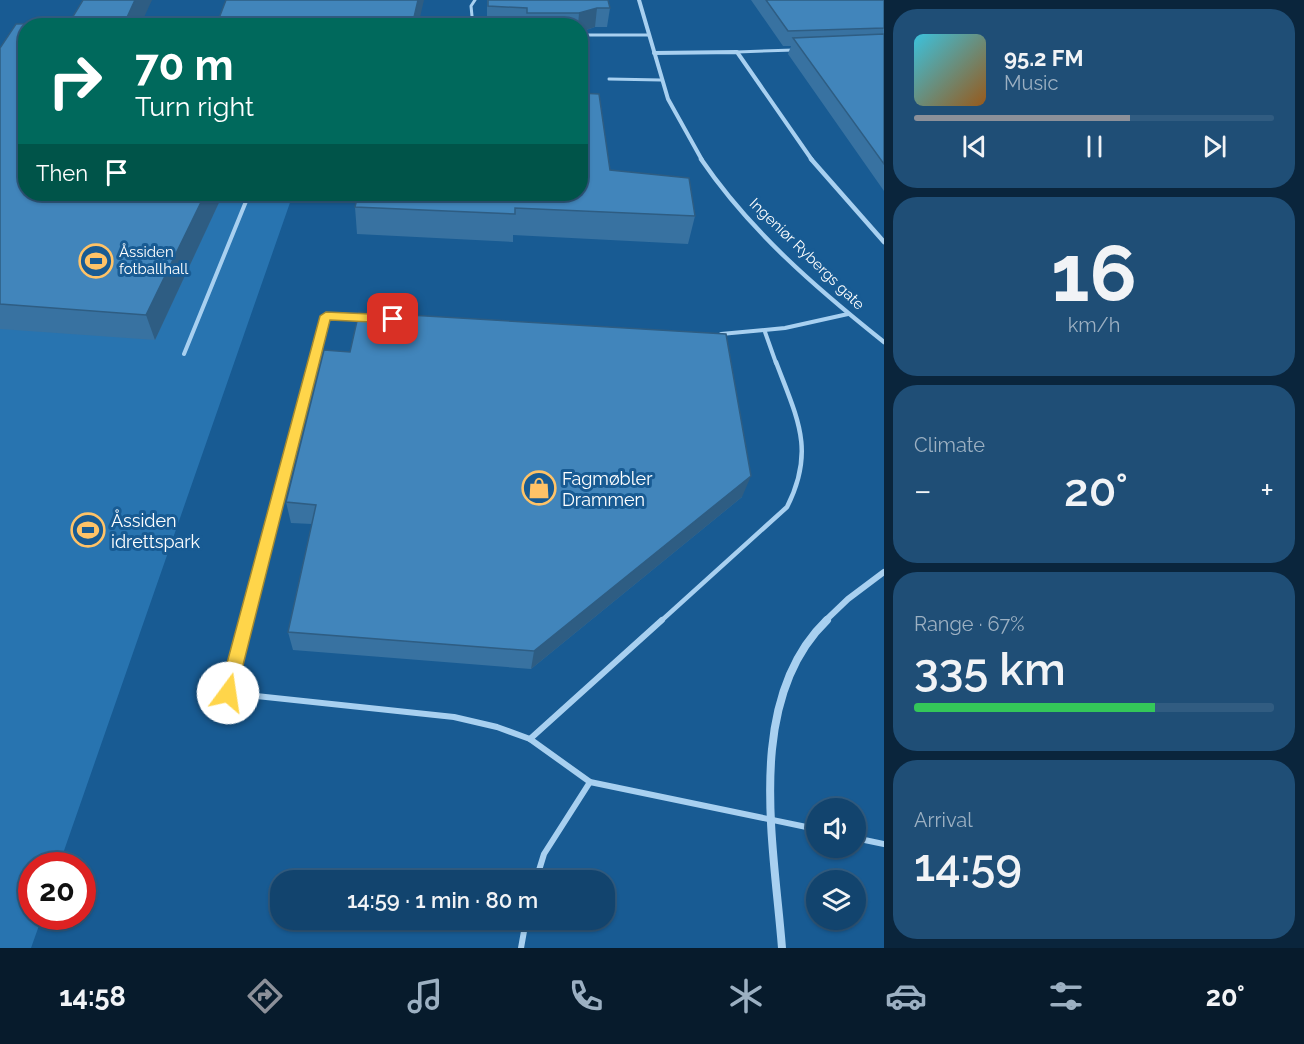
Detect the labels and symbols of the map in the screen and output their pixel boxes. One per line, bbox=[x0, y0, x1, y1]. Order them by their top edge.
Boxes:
street label: Ingeniør Rybergs gate bbox=[746, 194, 868, 314]
sports icon: Åssiden fotballhall bbox=[78, 243, 114, 279]
place label: Åssiden fotballhall bbox=[119, 243, 189, 278]
pin bbox=[367, 293, 418, 344]
place label: Fagmøbler Drammen bbox=[562, 468, 653, 510]
shop icon: Fagmøbler Drammen bbox=[521, 470, 557, 506]
place label: Åssiden idrettspark bbox=[111, 509, 201, 552]
sports icon: Åssiden idrettspark bbox=[70, 512, 106, 548]
position arrow bbox=[196, 661, 260, 725]
speed limit sign: 20 bbox=[18, 852, 96, 930]

